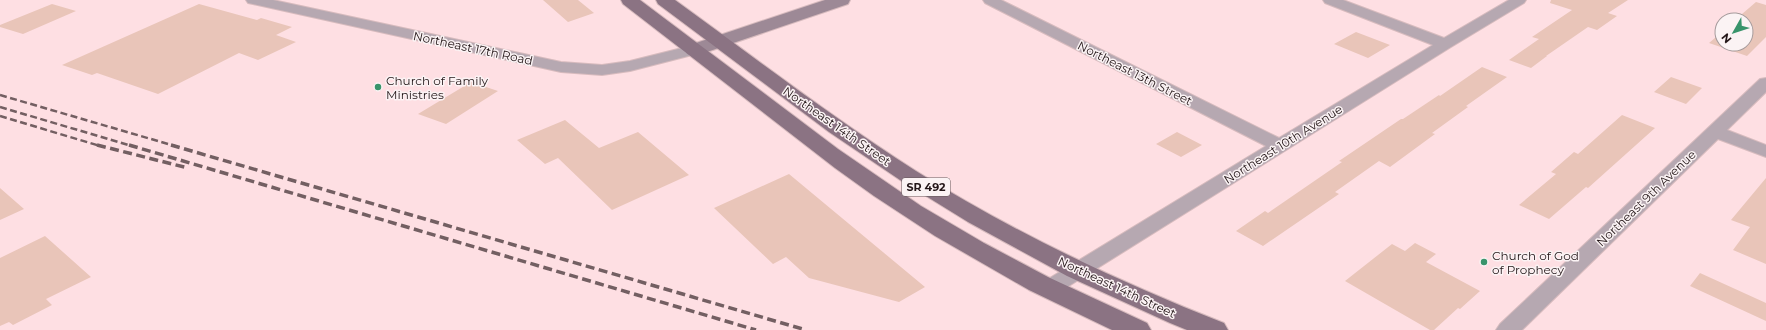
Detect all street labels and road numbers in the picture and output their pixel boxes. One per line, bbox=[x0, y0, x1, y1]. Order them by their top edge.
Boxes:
street label: Northeast 17th Road bbox=[412, 28, 534, 68]
street label: Northeast 13th Street bbox=[1075, 38, 1195, 109]
street label: Northeast 14th Street bbox=[780, 83, 894, 169]
street label: Northeast 10th Avenue bbox=[1221, 101, 1345, 187]
street label: Northeast 9th Avenue bbox=[1593, 147, 1699, 249]
road number: SR 492 bbox=[902, 178, 950, 196]
street label: Northeast 14th Street bbox=[1056, 253, 1178, 321]

